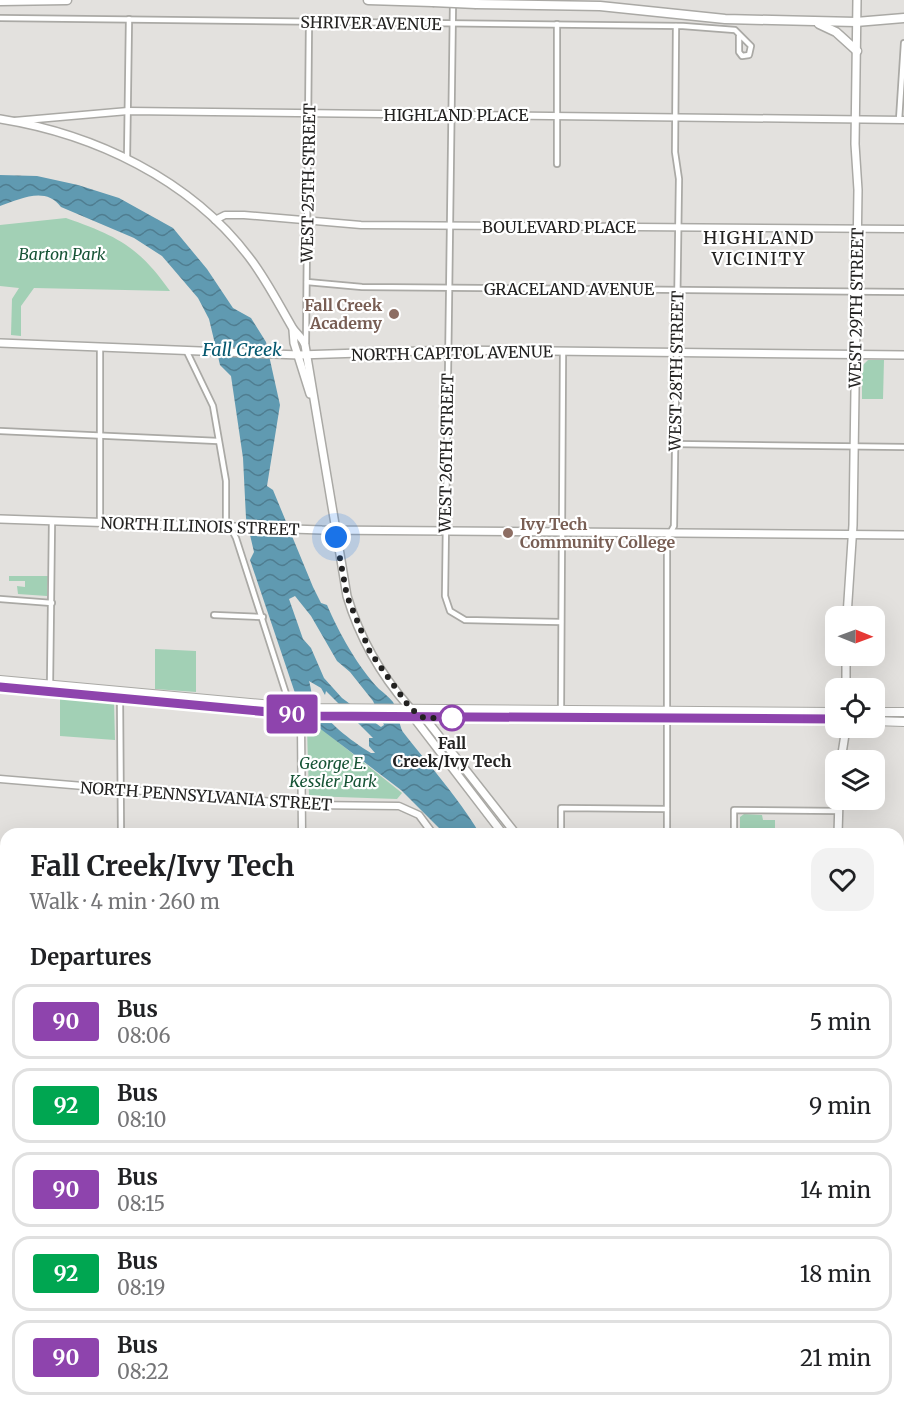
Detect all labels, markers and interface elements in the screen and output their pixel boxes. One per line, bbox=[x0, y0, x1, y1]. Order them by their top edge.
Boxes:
street label: SHRIVER AVENUE bbox=[300, 12, 443, 34]
street label: WEST 25TH STREET bbox=[297, 103, 319, 264]
street label: HIGHLAND PLACE bbox=[384, 105, 529, 125]
street label: BOULEVARD PLACE bbox=[482, 217, 637, 237]
district label: HIGHLAND VICINITY bbox=[703, 226, 815, 270]
street label: WEST 29TH STREET bbox=[845, 228, 867, 389]
park label: Barton Park bbox=[18, 244, 106, 264]
street label: GRACELAND AVENUE bbox=[484, 279, 655, 299]
street label: WEST 28TH STREET bbox=[665, 291, 687, 452]
place label: Fall Creek Academy bbox=[304, 295, 383, 333]
marker: Fall Creek Academy bbox=[387, 307, 401, 321]
water label: Fall Creek bbox=[201, 338, 282, 361]
street label: NORTH CAPITOL AVENUE bbox=[351, 341, 554, 365]
street label: WEST 26TH STREET bbox=[435, 373, 457, 534]
street label: NORTH ILLINOIS STREET bbox=[100, 513, 300, 539]
place label: Ivy Tech Community College bbox=[520, 514, 676, 552]
your location bbox=[321, 522, 351, 552]
marker: Ivy Tech Community College bbox=[501, 526, 515, 540]
north arrow bbox=[825, 606, 885, 666]
map controls bbox=[825, 606, 885, 810]
button: locate bbox=[825, 678, 885, 738]
line badge: 90 bbox=[265, 694, 319, 734]
text: 90 bbox=[279, 701, 305, 728]
marker: Fall Creek/Ivy Tech bbox=[439, 705, 465, 731]
place label: Fall Creek/Ivy Tech bbox=[393, 733, 512, 771]
button: layers bbox=[825, 750, 885, 810]
park label: George E. Kessler Park bbox=[288, 753, 377, 791]
street label: NORTH PENNSYLVANIA STREET bbox=[79, 777, 333, 815]
text: Fall Creek/Ivy Tech bbox=[30, 848, 295, 884]
button: heart bbox=[811, 848, 874, 911]
text: Walk · 4 min · 260 m bbox=[30, 889, 220, 914]
text: Departures bbox=[30, 943, 152, 971]
text: Bus bbox=[117, 995, 158, 1023]
text: 90 bbox=[53, 1008, 79, 1035]
text: 5 min bbox=[809, 1008, 871, 1036]
text: 08:06 bbox=[117, 1023, 171, 1048]
text: Bus bbox=[117, 1079, 158, 1107]
text: 92 bbox=[54, 1092, 78, 1119]
text: 9 min bbox=[809, 1092, 871, 1120]
text: 08:10 bbox=[117, 1107, 166, 1132]
text: Bus bbox=[117, 1163, 158, 1191]
text: 90 bbox=[53, 1176, 79, 1203]
text: 14 min bbox=[800, 1176, 871, 1204]
text: 08:15 bbox=[117, 1191, 165, 1216]
text: Bus bbox=[117, 1247, 158, 1275]
text: 92 bbox=[54, 1260, 78, 1287]
text: 18 min bbox=[800, 1260, 871, 1288]
text: 08:19 bbox=[117, 1275, 165, 1300]
text: Bus bbox=[117, 1331, 158, 1359]
text: 90 bbox=[53, 1344, 79, 1371]
text: 21 min bbox=[800, 1344, 871, 1372]
text: 08:22 bbox=[117, 1359, 169, 1384]

